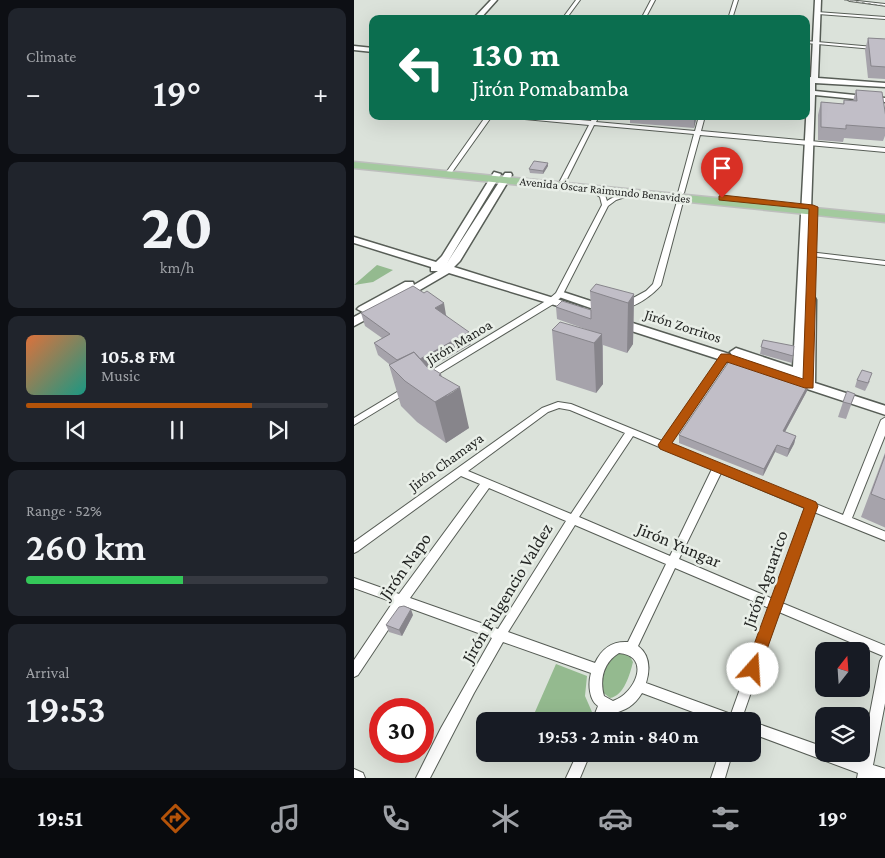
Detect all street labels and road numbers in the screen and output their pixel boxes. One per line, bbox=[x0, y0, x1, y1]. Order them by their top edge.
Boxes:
street label: Avenida Óscar Raimundo Benavides bbox=[519, 174, 691, 206]
street label: Jirón Zorritos bbox=[640, 305, 724, 347]
street label: Jirón Manoa bbox=[422, 316, 495, 370]
street label: Jirón Chamaya bbox=[404, 430, 487, 496]
street label: Jirón Yungar bbox=[632, 518, 725, 572]
street label: Jirón Fulgencio Valdez bbox=[456, 519, 557, 668]
street label: Jirón Aguarico bbox=[737, 527, 792, 632]
street label: Jirón Napo bbox=[374, 529, 435, 605]

